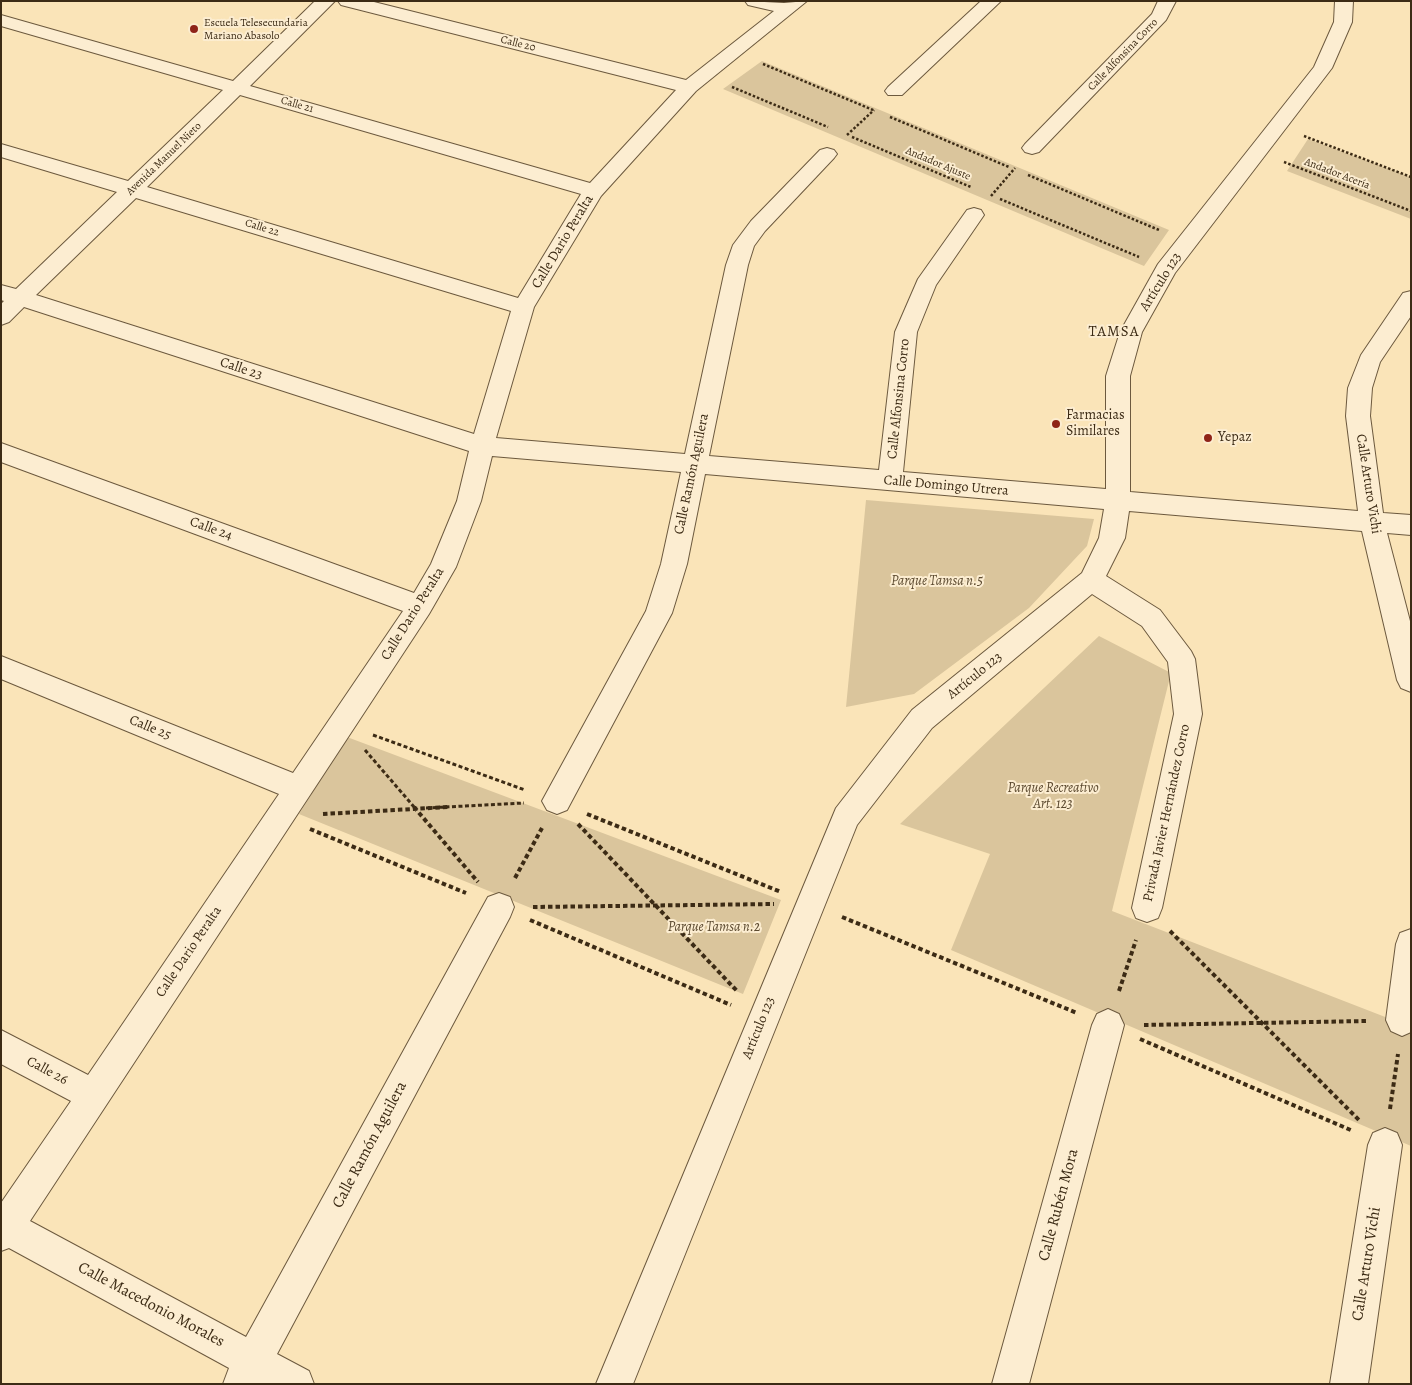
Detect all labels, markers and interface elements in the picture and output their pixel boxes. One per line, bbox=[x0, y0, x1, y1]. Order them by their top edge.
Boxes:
place label: Escuela Telesecundaria Mariano Abasolo bbox=[204, 16, 308, 42]
street label: Calle Alfonsina Corro bbox=[1085, 16, 1161, 94]
marker: Escuela Telesecundaria Mariano Abasolo bbox=[188, 23, 200, 35]
street label: Calle 20 bbox=[499, 33, 537, 55]
street label: Calle 21 bbox=[279, 94, 315, 116]
street label: Avenida Manuel Nieto bbox=[124, 120, 204, 198]
street label: Andador Ajuste bbox=[904, 144, 972, 184]
street label: Andador Acería bbox=[1302, 155, 1372, 193]
street label: Calle Dario Peralta bbox=[528, 192, 598, 292]
street label: Calle 22 bbox=[243, 217, 281, 239]
street label: Artículo 123 bbox=[1136, 250, 1186, 314]
district label: TAMSA bbox=[1088, 323, 1140, 341]
street label: Calle Alfonsina Corro bbox=[884, 338, 914, 460]
street label: Calle 23 bbox=[218, 354, 264, 384]
place label: Farmacias Similares bbox=[1066, 408, 1125, 441]
street label: Calle Ramón Aguilera bbox=[671, 412, 713, 536]
marker: Farmacias Similares bbox=[1050, 418, 1062, 430]
place label: Yepaz bbox=[1218, 430, 1252, 446]
marker: Yepaz bbox=[1202, 432, 1214, 444]
street label: Calle Arturo Vichi bbox=[1352, 433, 1384, 535]
street label: Calle Domingo Utrera bbox=[883, 472, 1009, 500]
street label: Calle 24 bbox=[187, 514, 235, 544]
street label: Calle Dario Peralta bbox=[378, 564, 448, 664]
park label: Parque Tamsa n.5 bbox=[891, 574, 983, 590]
street label: Artículo 123 bbox=[944, 649, 1006, 703]
street label: Calle 25 bbox=[127, 712, 173, 744]
street label: Privada Javier Hernández Corro bbox=[1140, 723, 1194, 903]
park label: Parque Recreativo Art. 123 bbox=[1007, 781, 1099, 814]
street label: Calle Dario Peralta bbox=[152, 903, 226, 1001]
park label: Parque Tamsa n.2 bbox=[668, 920, 760, 936]
street label: Artículo 123 bbox=[739, 994, 779, 1062]
street label: Calle 26 bbox=[24, 1053, 70, 1089]
street label: Calle Ramón Aguilera bbox=[328, 1078, 412, 1212]
street label: Calle Rubén Mora bbox=[1035, 1147, 1083, 1263]
street label: Calle Arturo Vichi bbox=[1349, 1206, 1385, 1322]
street label: Calle Macedonio Morales bbox=[74, 1258, 228, 1352]

